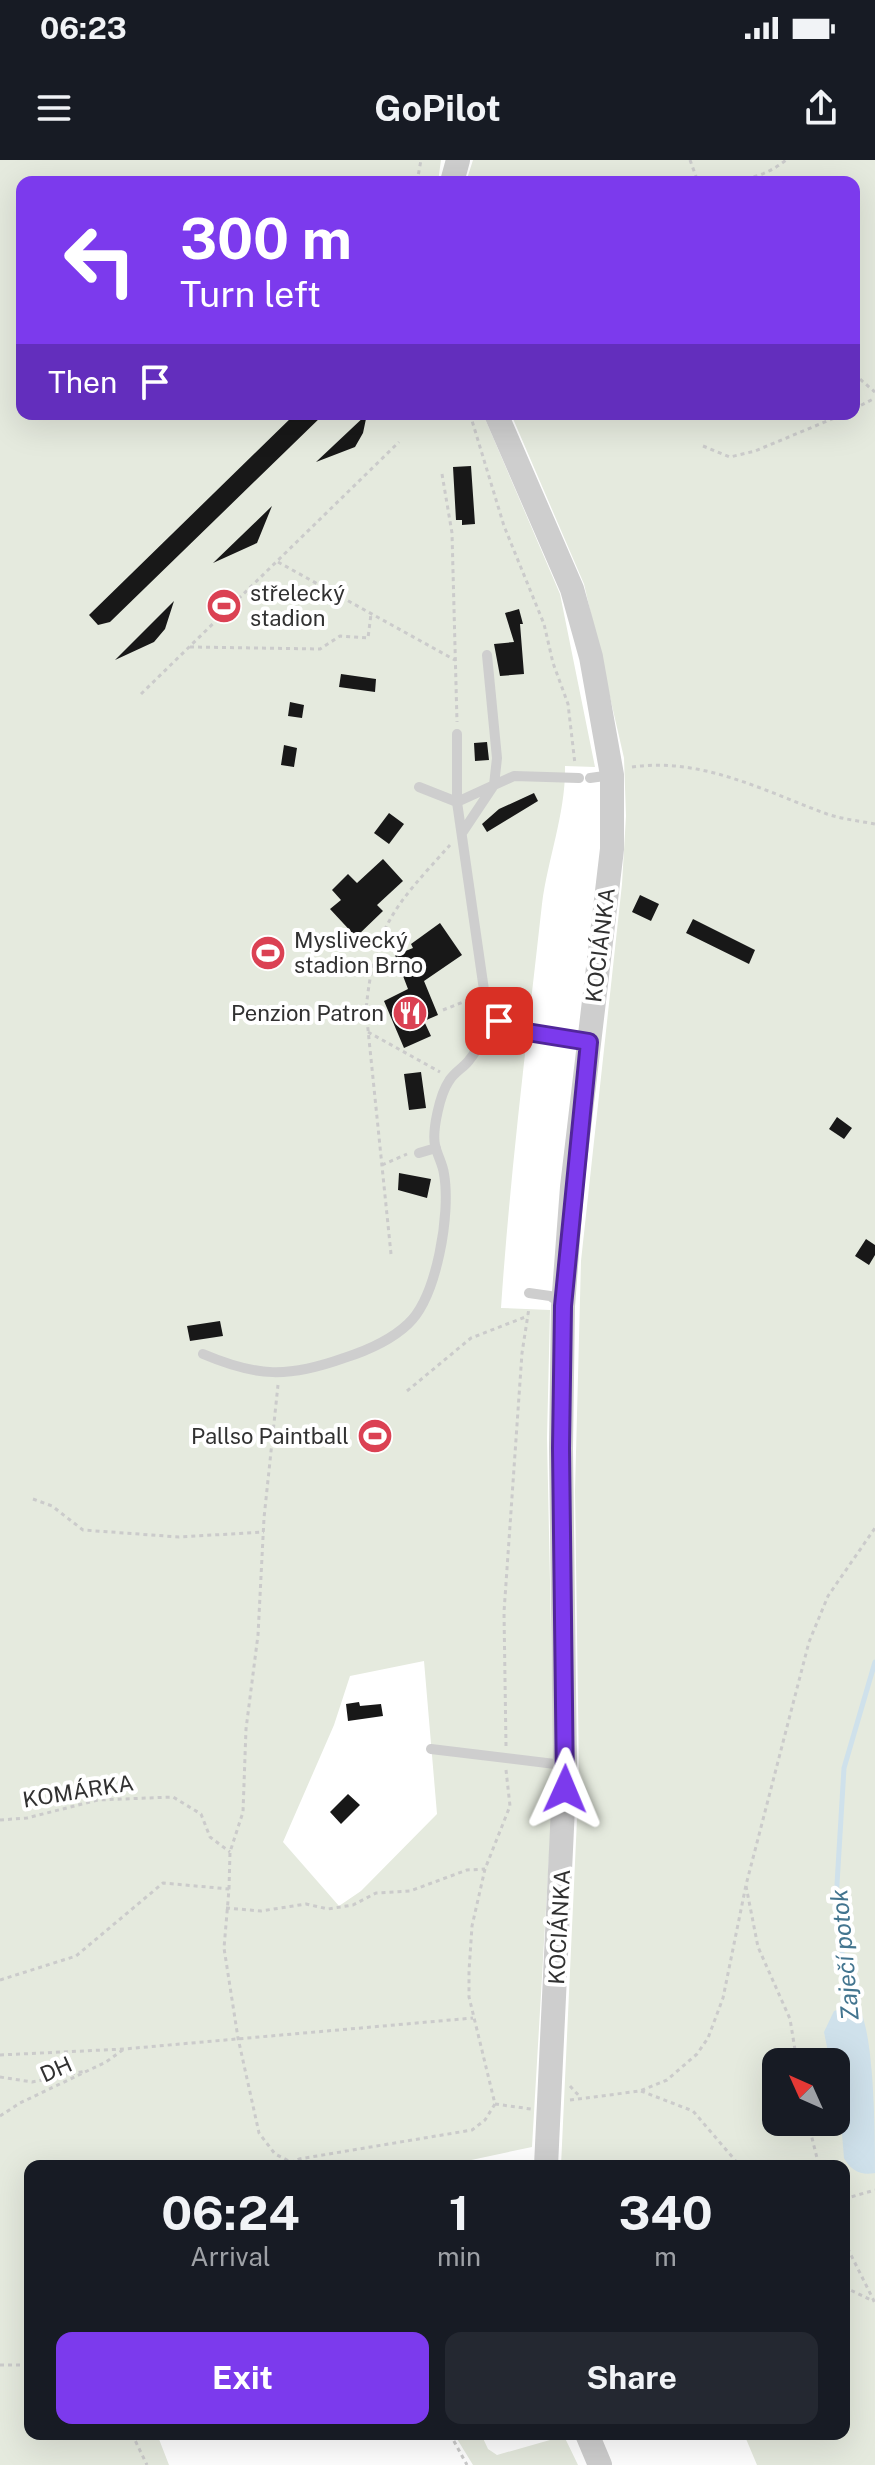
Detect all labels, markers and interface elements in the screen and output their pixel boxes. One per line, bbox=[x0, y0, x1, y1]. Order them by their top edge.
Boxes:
text: 06:23 bbox=[40, 10, 127, 46]
icon: menu bbox=[32, 86, 76, 130]
icon: share bbox=[799, 86, 843, 130]
text: GoPilot bbox=[374, 87, 501, 129]
text: 300 m bbox=[180, 206, 352, 272]
icon: left bbox=[48, 208, 152, 312]
text: Turn left bbox=[180, 273, 321, 315]
icon: arrive bbox=[133, 360, 177, 404]
text: Then bbox=[48, 364, 117, 400]
place label: střelecký stadion bbox=[250, 580, 345, 631]
sports icon: střelecký stadion bbox=[205, 587, 243, 625]
street label: KOCIÁNKA bbox=[580, 886, 620, 1004]
place label: Myslivecký stadion Brno bbox=[294, 927, 423, 978]
sports icon: Myslivecký stadion Brno bbox=[249, 934, 287, 972]
pin bbox=[465, 987, 533, 1055]
restaurant icon: Penzion Patron bbox=[391, 994, 429, 1032]
icon: arrive bbox=[477, 999, 521, 1043]
place label: Penzion Patron bbox=[231, 1000, 384, 1026]
sports icon: Pallso Paintball bbox=[356, 1417, 394, 1455]
place label: Pallso Paintball bbox=[191, 1423, 349, 1449]
position arrow bbox=[523, 1747, 607, 1831]
street label: KOMÁRKA bbox=[21, 1769, 135, 1813]
street label: KOCIÁNKA bbox=[543, 1869, 575, 1985]
water label: Zaječí potok bbox=[824, 1888, 864, 2022]
north arrow bbox=[762, 2048, 850, 2136]
map controls bbox=[762, 2048, 850, 2136]
street label: DH bbox=[36, 2051, 76, 2087]
text: 06:24 bbox=[161, 2184, 300, 2241]
text: 1 bbox=[449, 2184, 469, 2241]
text: 340 bbox=[618, 2184, 713, 2241]
text: Arrival bbox=[190, 2241, 271, 2272]
text: min bbox=[437, 2241, 481, 2272]
text: m bbox=[654, 2241, 677, 2272]
button: Exit bbox=[56, 2332, 429, 2424]
button: Share bbox=[445, 2332, 818, 2424]

